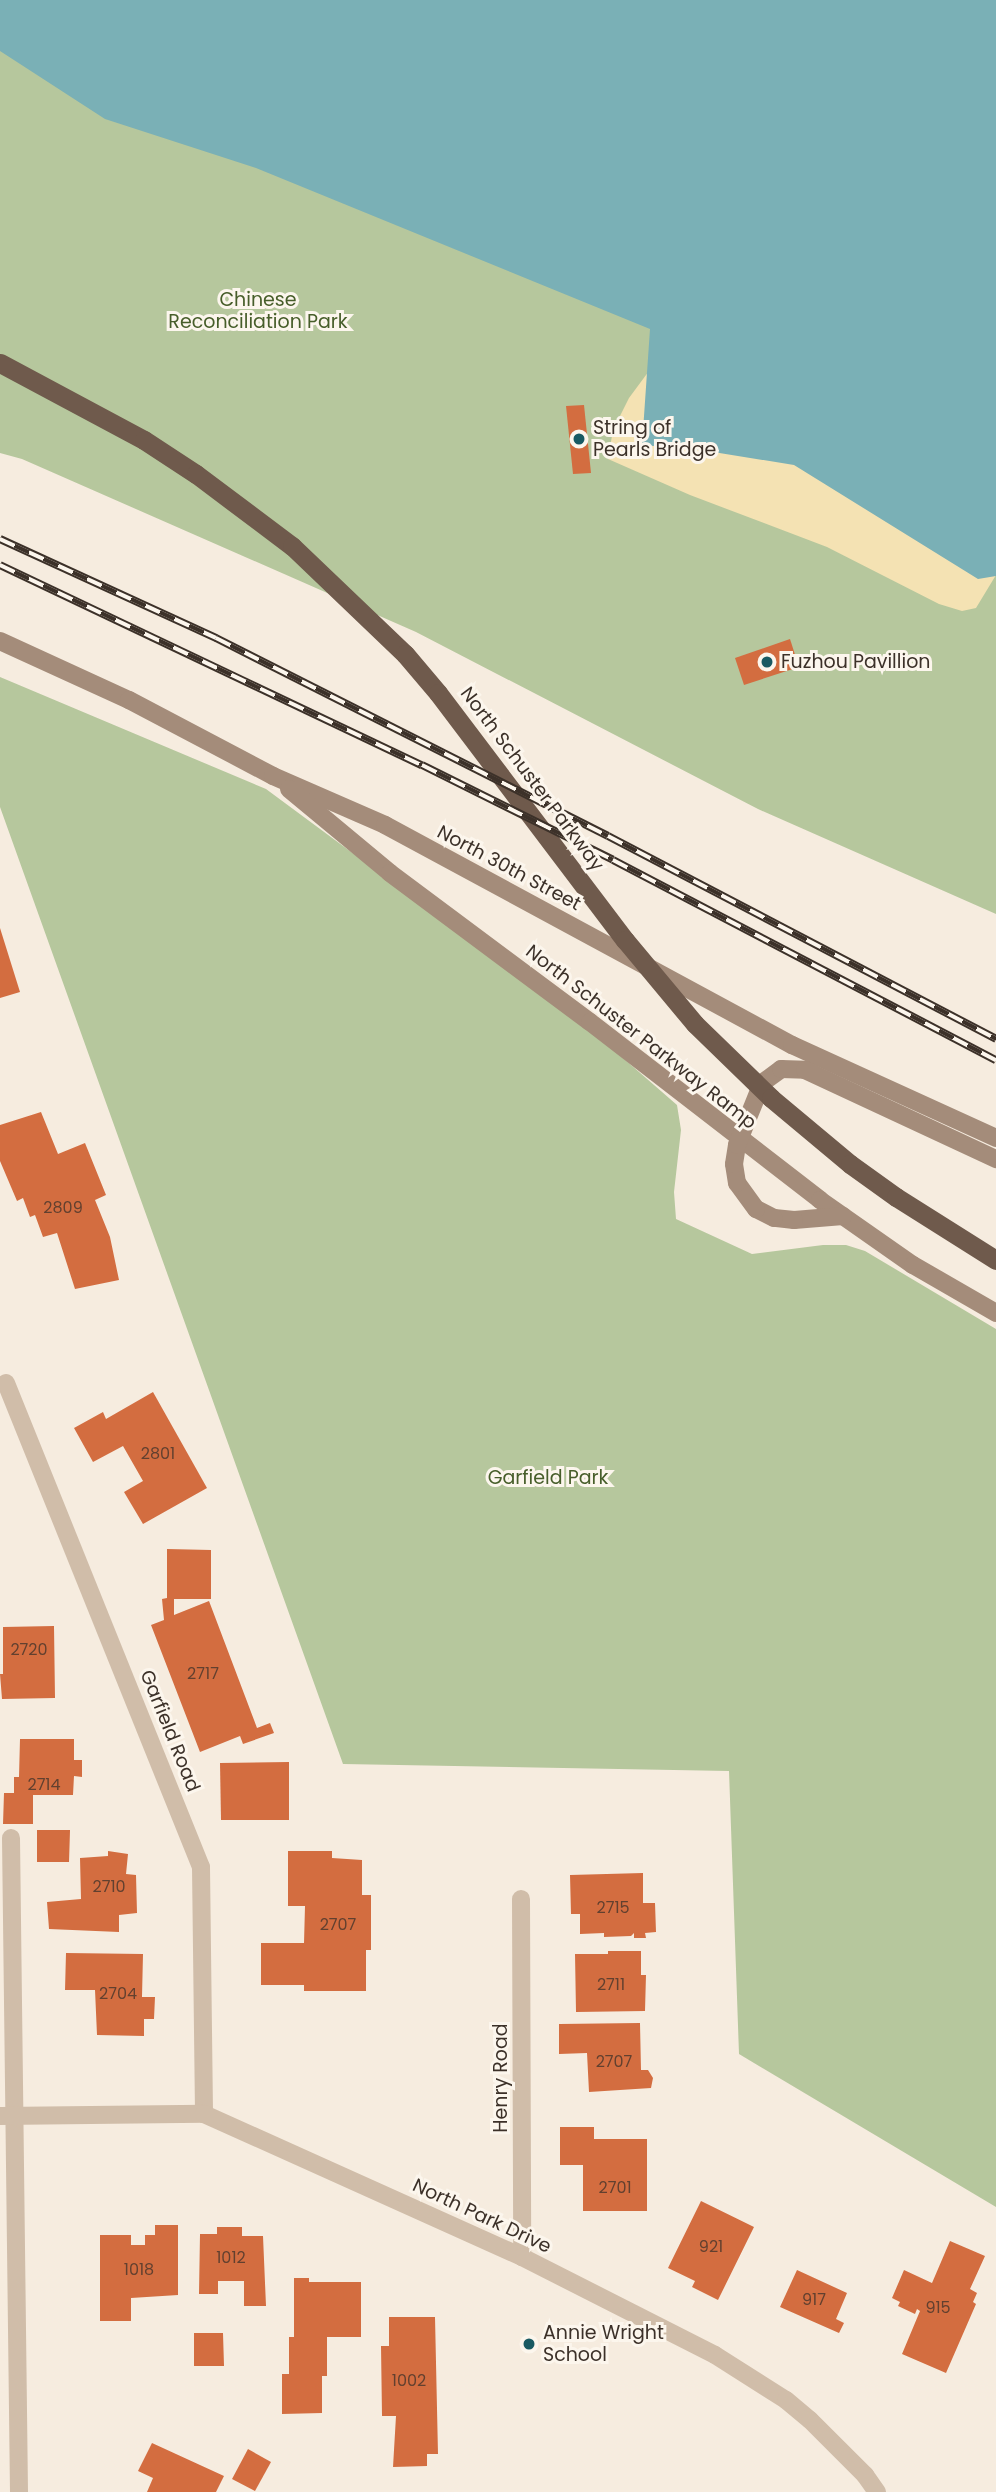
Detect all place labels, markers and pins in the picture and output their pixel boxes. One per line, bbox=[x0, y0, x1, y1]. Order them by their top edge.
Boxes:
place label: String of Pearls Bridge bbox=[593, 417, 716, 461]
marker: String of Pearls Bridge bbox=[571, 431, 587, 447]
place label: Fuzhou Pavillion bbox=[781, 651, 930, 673]
marker: Fuzhou Pavillion bbox=[759, 654, 775, 670]
place label: Annie Wright School bbox=[543, 2322, 664, 2366]
marker: Annie Wright School bbox=[521, 2336, 537, 2352]

